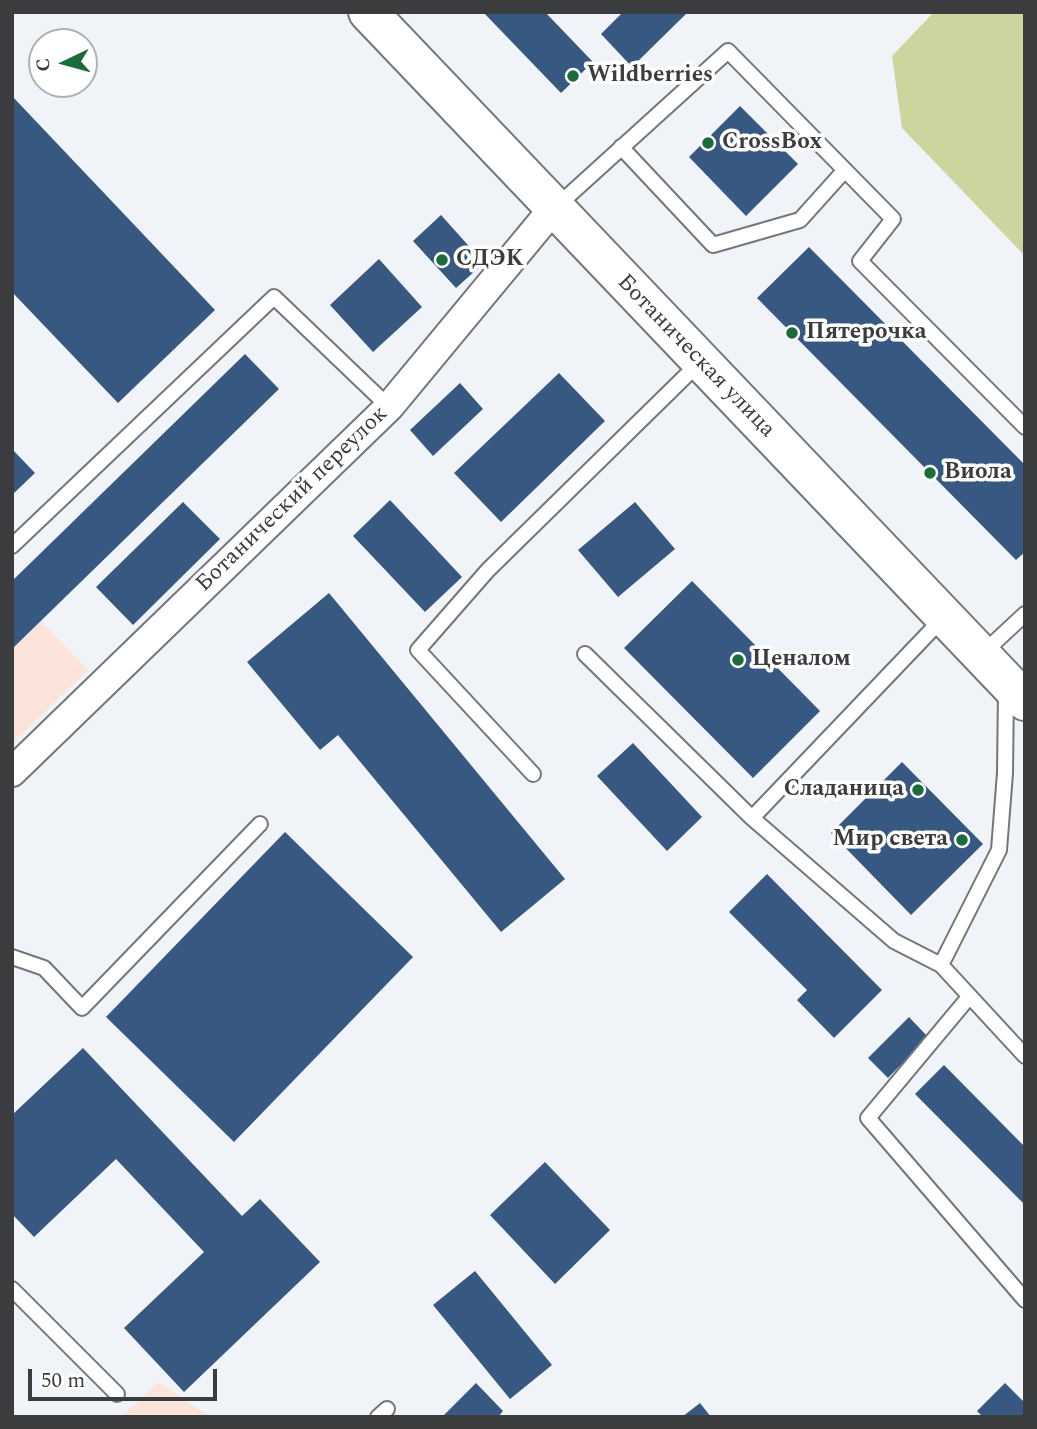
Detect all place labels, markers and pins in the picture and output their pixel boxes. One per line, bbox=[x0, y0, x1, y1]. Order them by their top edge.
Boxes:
place label: Wildberries bbox=[587, 62, 713, 90]
marker: Wildberries bbox=[565, 68, 581, 84]
place label: CrossBox bbox=[722, 129, 822, 157]
marker: CrossBox bbox=[700, 135, 716, 151]
place label: СДЭК bbox=[456, 246, 524, 274]
marker: СДЭК bbox=[434, 252, 450, 268]
place label: Пятерочка bbox=[806, 319, 927, 347]
marker: Пятерочка bbox=[784, 325, 800, 341]
place label: Виола bbox=[944, 459, 1012, 487]
marker: Виола bbox=[922, 465, 938, 481]
place label: Ценалом bbox=[752, 646, 851, 674]
marker: Ценалом bbox=[730, 652, 746, 668]
place label: Сладаница bbox=[784, 776, 904, 804]
marker: Сладаница bbox=[910, 782, 926, 798]
place label: Мир света bbox=[832, 826, 948, 854]
marker: Мир света bbox=[954, 832, 970, 848]

